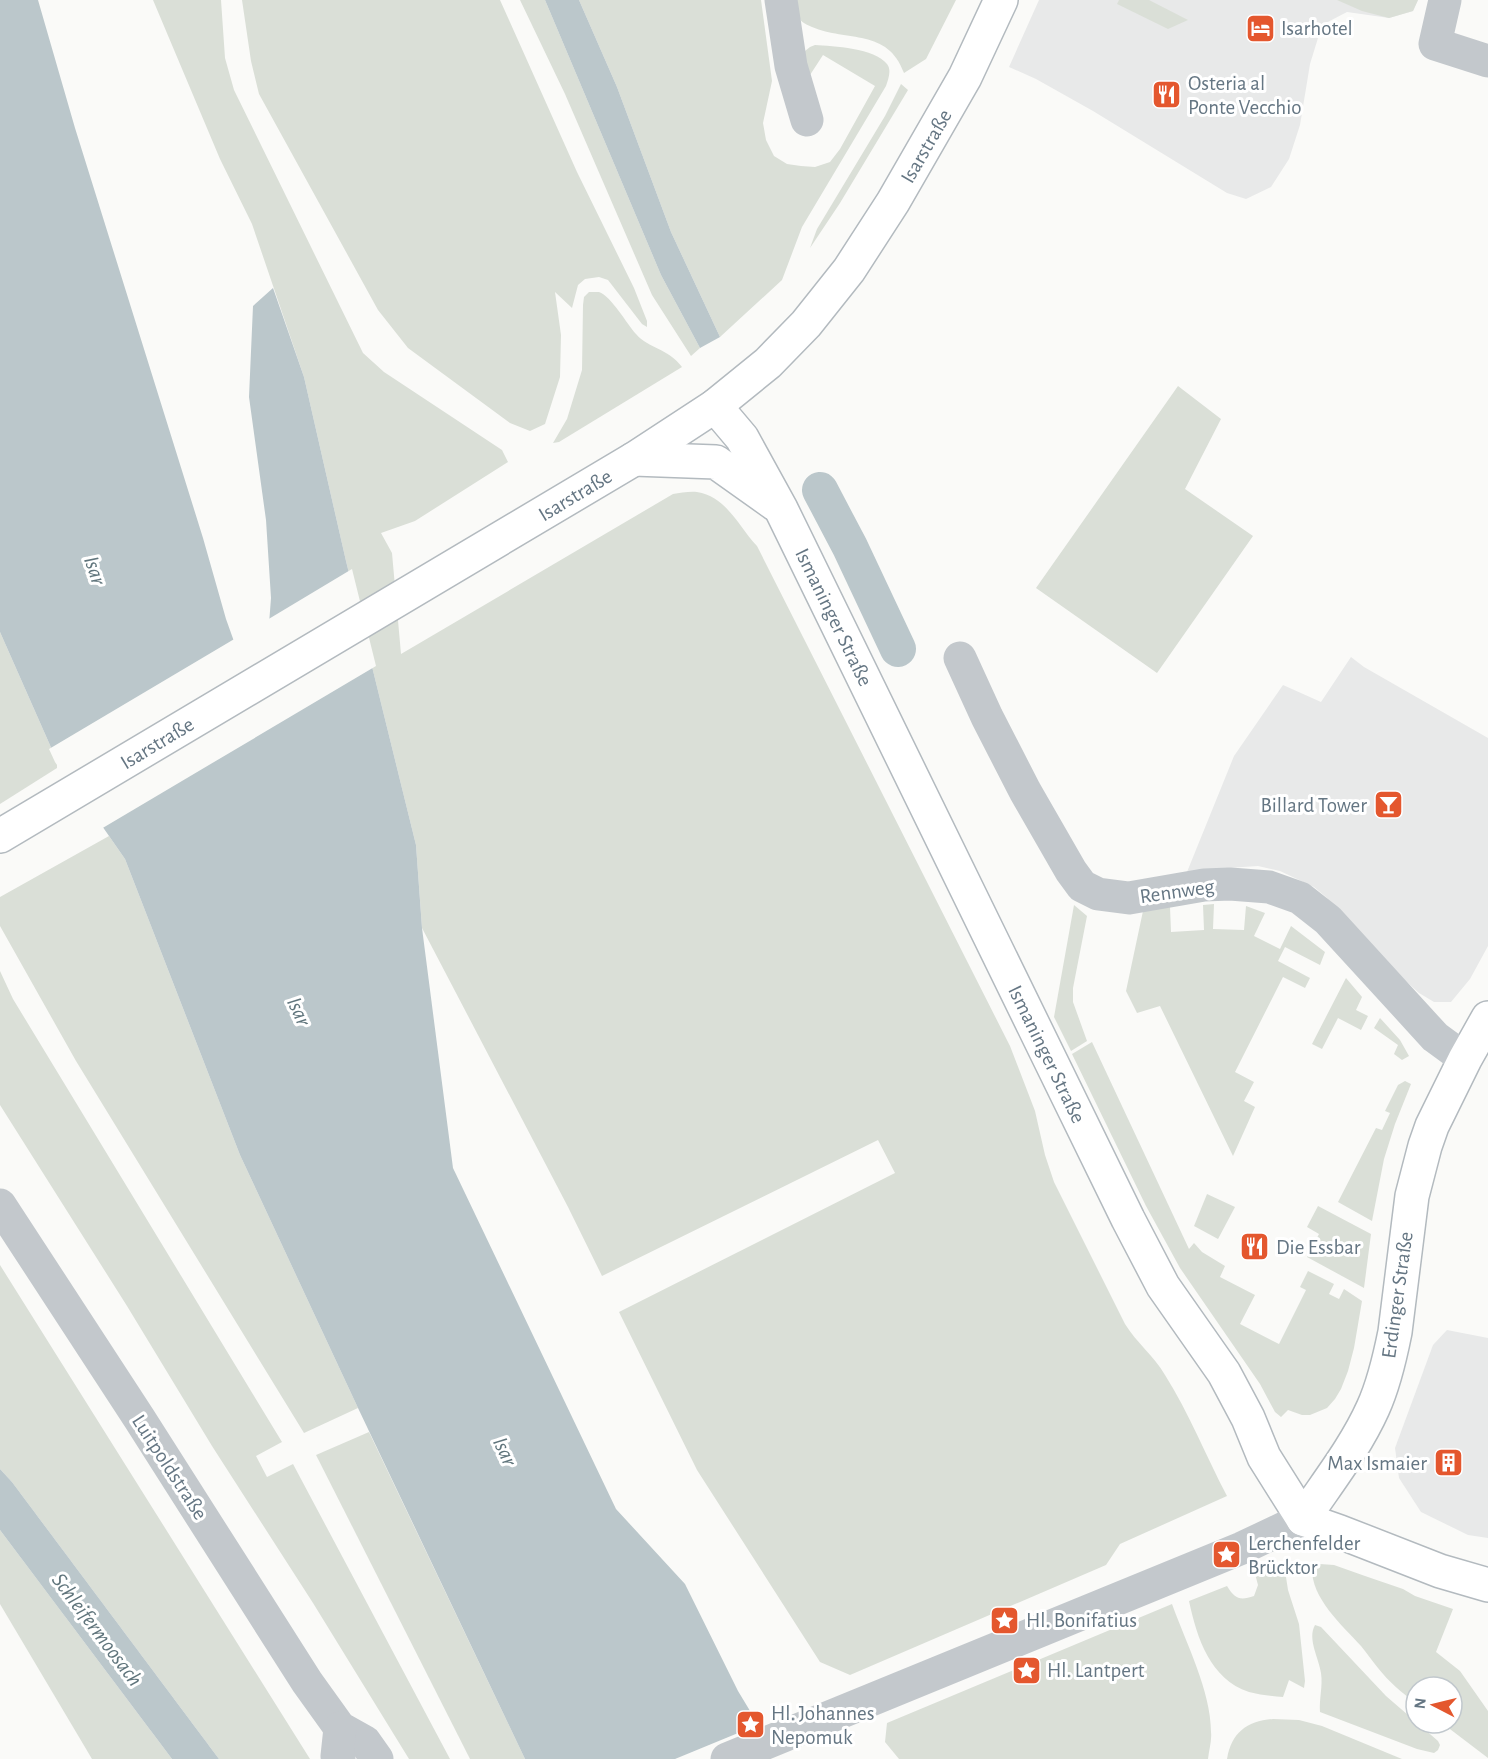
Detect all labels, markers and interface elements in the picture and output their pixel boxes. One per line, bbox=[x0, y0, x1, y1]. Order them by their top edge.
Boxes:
hotel icon: Isarhotel bbox=[1244, 12, 1276, 44]
place label: Isarhotel bbox=[1281, 18, 1353, 39]
place label: Osteria al Ponte Vecchio bbox=[1188, 73, 1302, 118]
restaurant icon: Osteria al Ponte Vecchio bbox=[1151, 79, 1183, 111]
street label: Isarstraße bbox=[897, 106, 956, 187]
street label: Isarstraße bbox=[535, 465, 616, 525]
street label: Ismaninger Straße bbox=[791, 545, 876, 689]
water label: Isar bbox=[80, 553, 110, 588]
street label: Isarstraße bbox=[117, 713, 198, 773]
bar icon: Billard Tower bbox=[1372, 789, 1404, 821]
place label: Billard Tower bbox=[1260, 795, 1367, 816]
street label: Rennweg bbox=[1138, 876, 1217, 907]
street label: Ismaninger Straße bbox=[1004, 982, 1089, 1126]
water label: Isar bbox=[283, 994, 316, 1030]
street label: Erdinger Straße bbox=[1378, 1230, 1417, 1360]
restaurant icon: Die Essbar bbox=[1239, 1231, 1271, 1263]
place label: Die Essbar bbox=[1276, 1237, 1361, 1258]
street label: Luitpoldstraße bbox=[128, 1411, 211, 1523]
water label: Isar bbox=[489, 1434, 522, 1470]
building icon: Max Ismaier bbox=[1432, 1447, 1464, 1479]
place label: Max Ismaier bbox=[1327, 1453, 1427, 1474]
place label: Lerchenfelder Brücktor bbox=[1248, 1533, 1361, 1578]
place icon: Lerchenfelder Brücktor bbox=[1211, 1539, 1243, 1571]
water label: Schleifermoosach bbox=[48, 1569, 147, 1690]
place icon: Hl. Bonifatius bbox=[989, 1604, 1021, 1636]
place label: Hl. Bonifatius bbox=[1026, 1610, 1137, 1631]
place icon: Hl. Lantpert bbox=[1010, 1654, 1042, 1686]
place label: Hl. Lantpert bbox=[1047, 1660, 1145, 1681]
north arrow bbox=[1404, 1675, 1464, 1735]
text: N bbox=[1411, 1697, 1429, 1710]
place label: Hl. Johannes Nepomuk bbox=[771, 1703, 875, 1748]
place icon: Hl. Johannes Nepomuk bbox=[734, 1709, 766, 1741]

